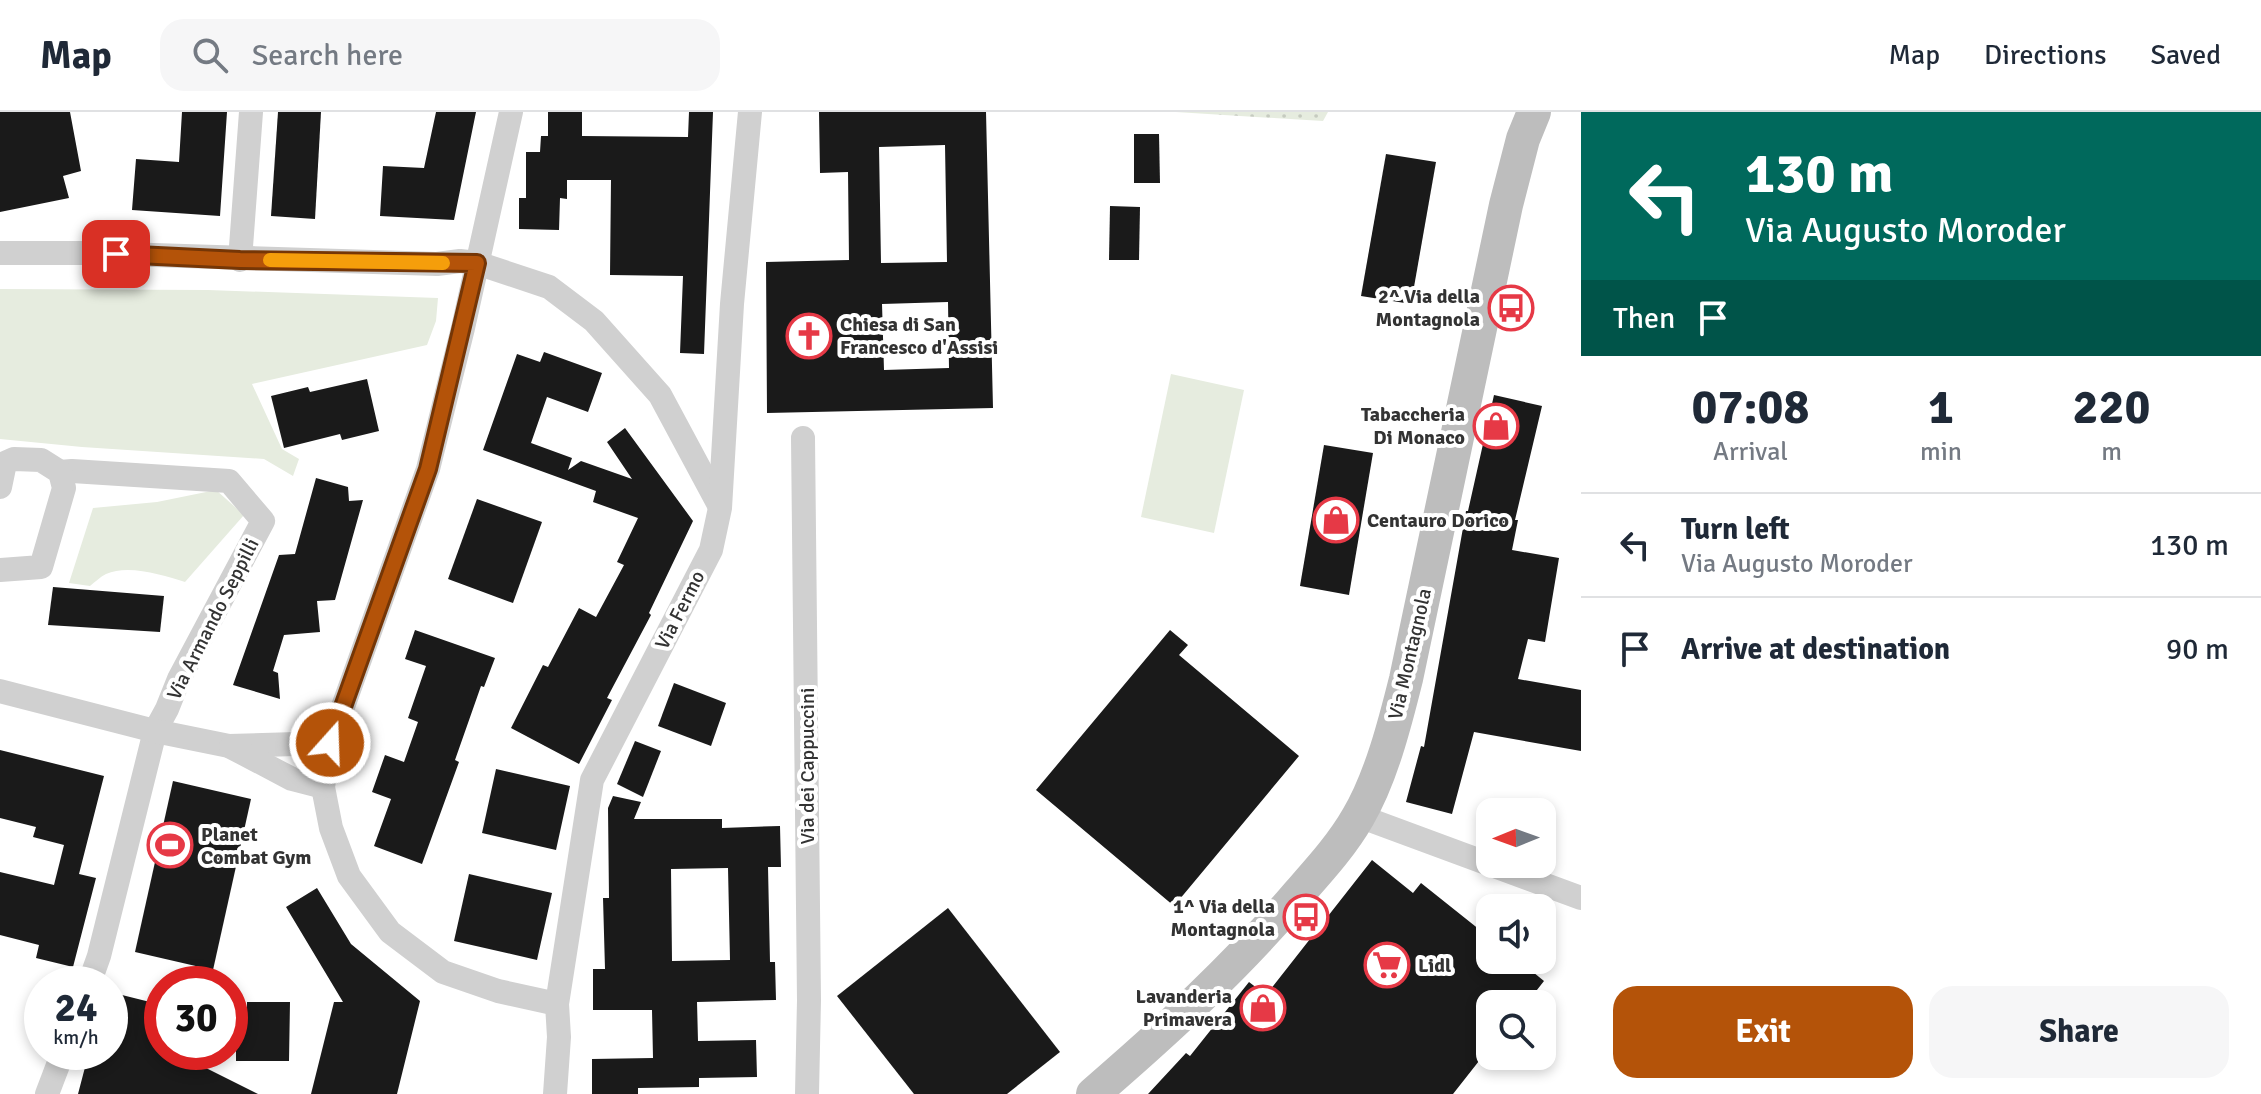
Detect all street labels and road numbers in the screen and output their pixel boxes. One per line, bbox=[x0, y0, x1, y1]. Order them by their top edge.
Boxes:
street label: Via Armando Seppilli bbox=[161, 534, 265, 704]
street label: Via Fermo bbox=[650, 566, 710, 654]
street label: Via Montagnola bbox=[1383, 586, 1437, 722]
street label: Via dei Cappuccini bbox=[795, 688, 820, 844]

